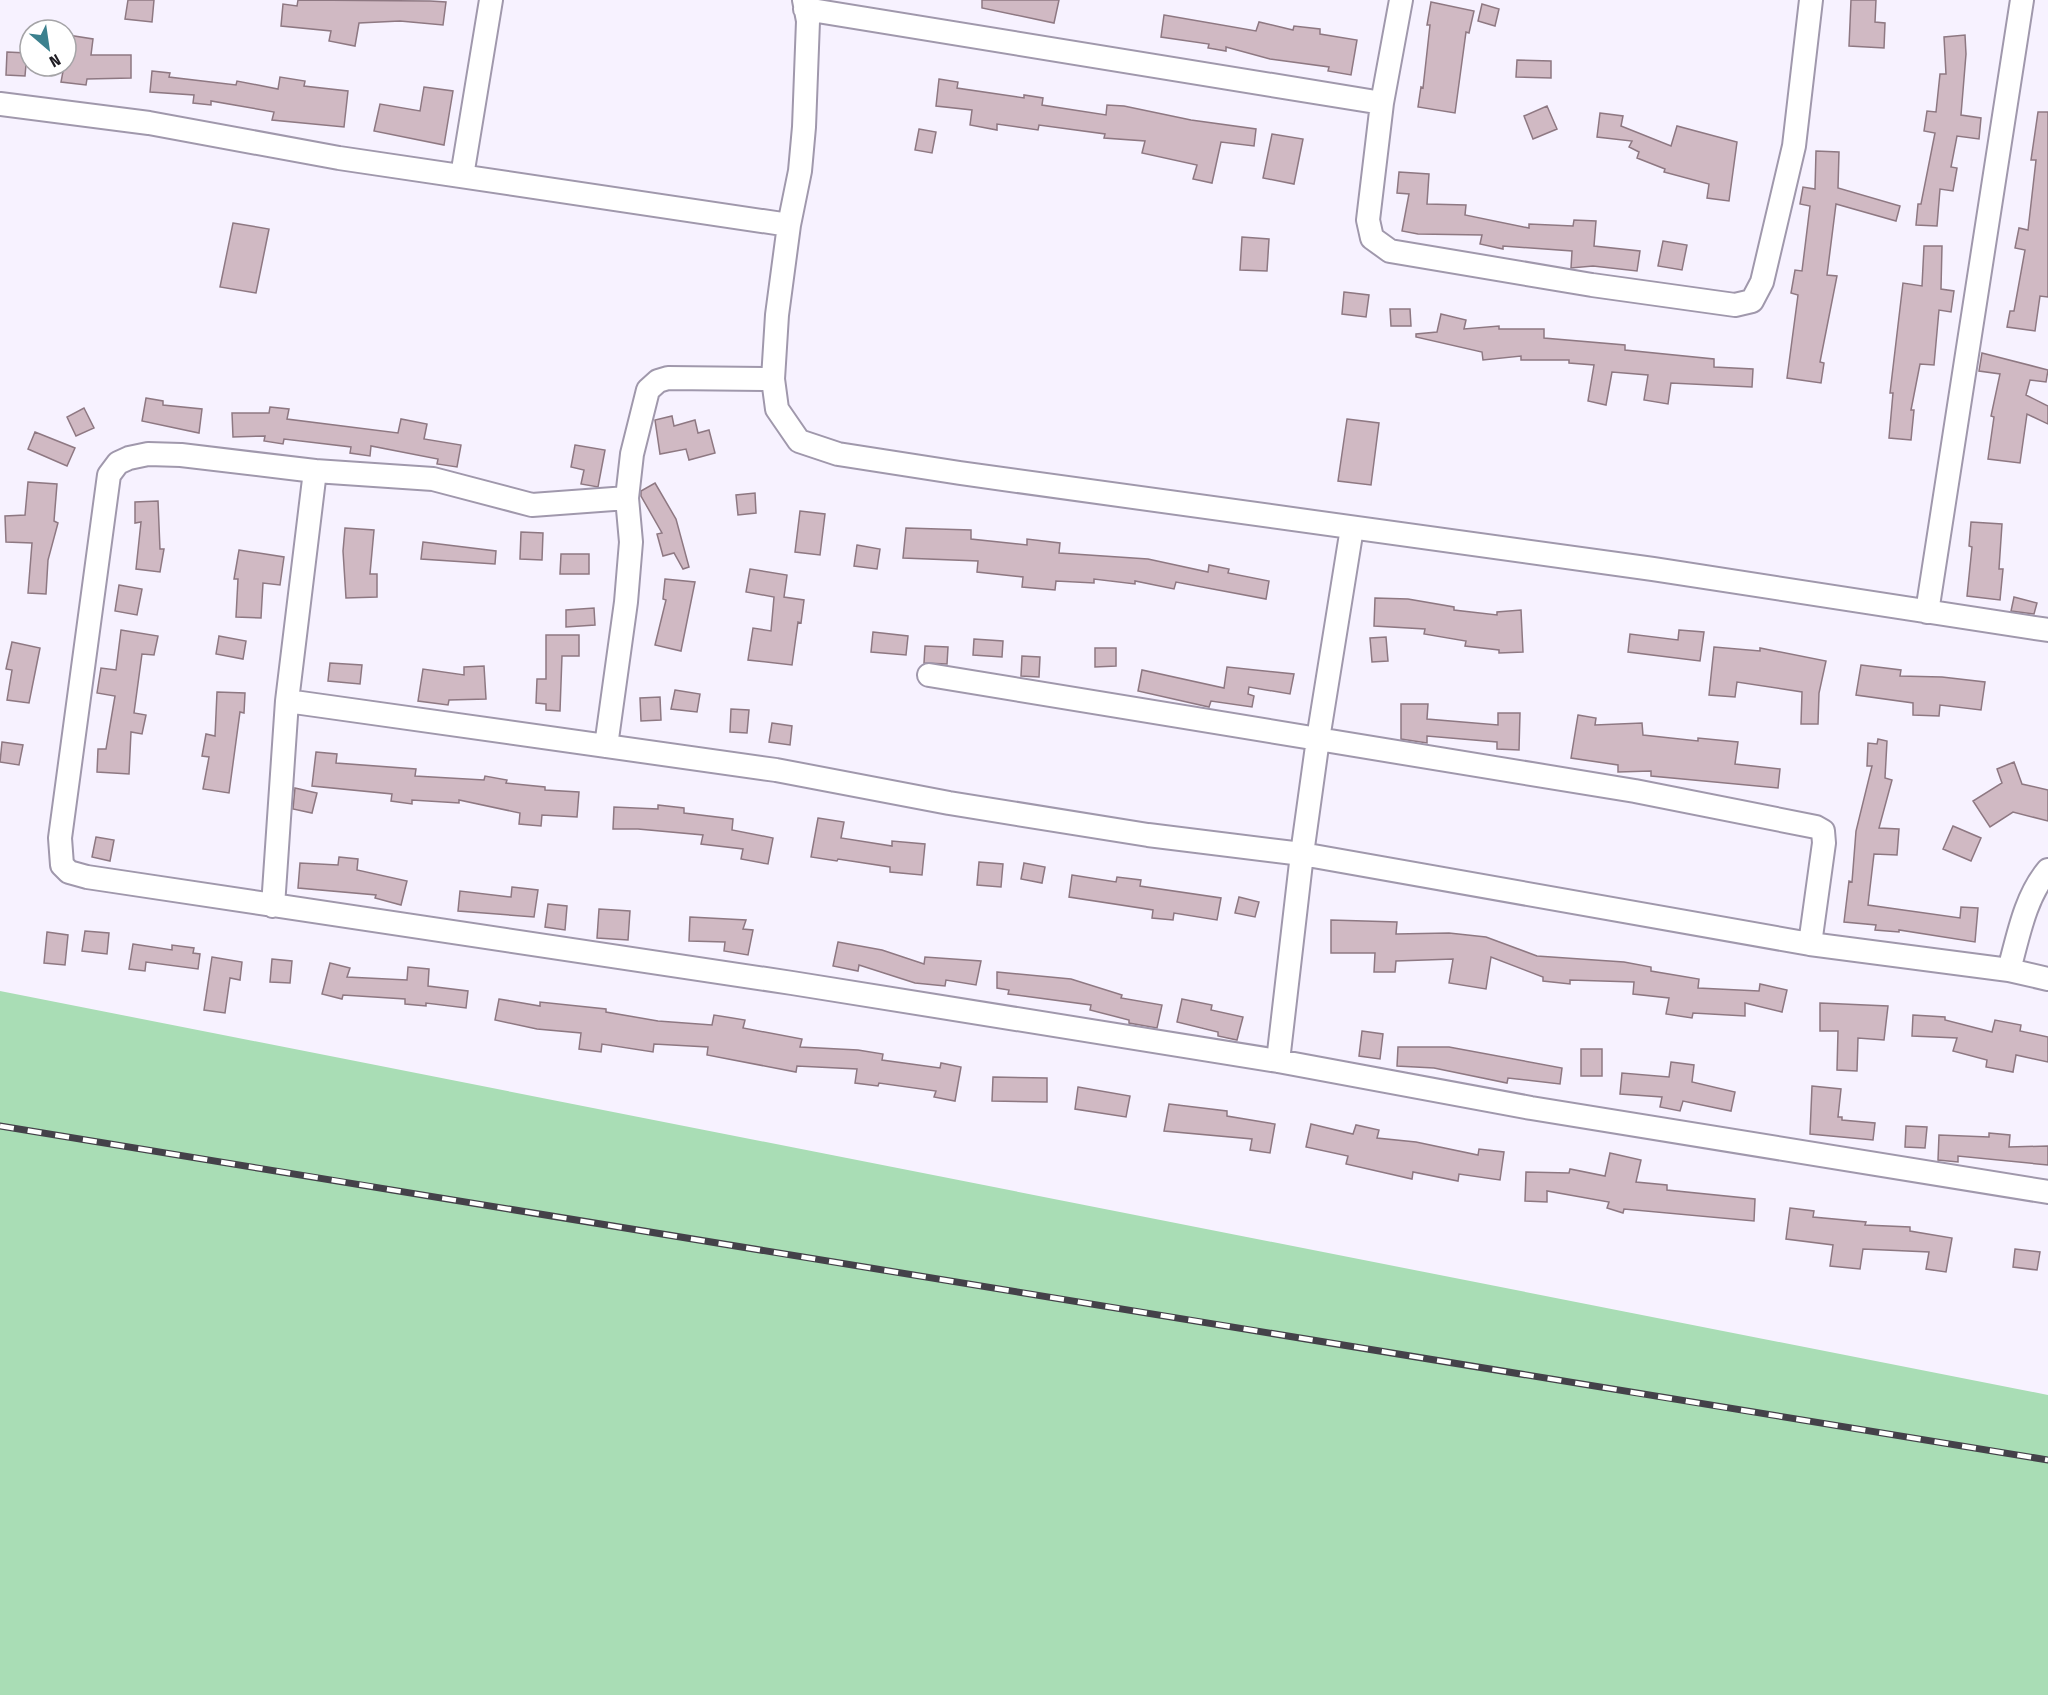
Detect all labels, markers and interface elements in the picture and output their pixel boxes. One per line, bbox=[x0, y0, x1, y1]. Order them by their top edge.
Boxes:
north arrow bbox=[18, 18, 78, 78]
text: N bbox=[46, 50, 64, 71]

